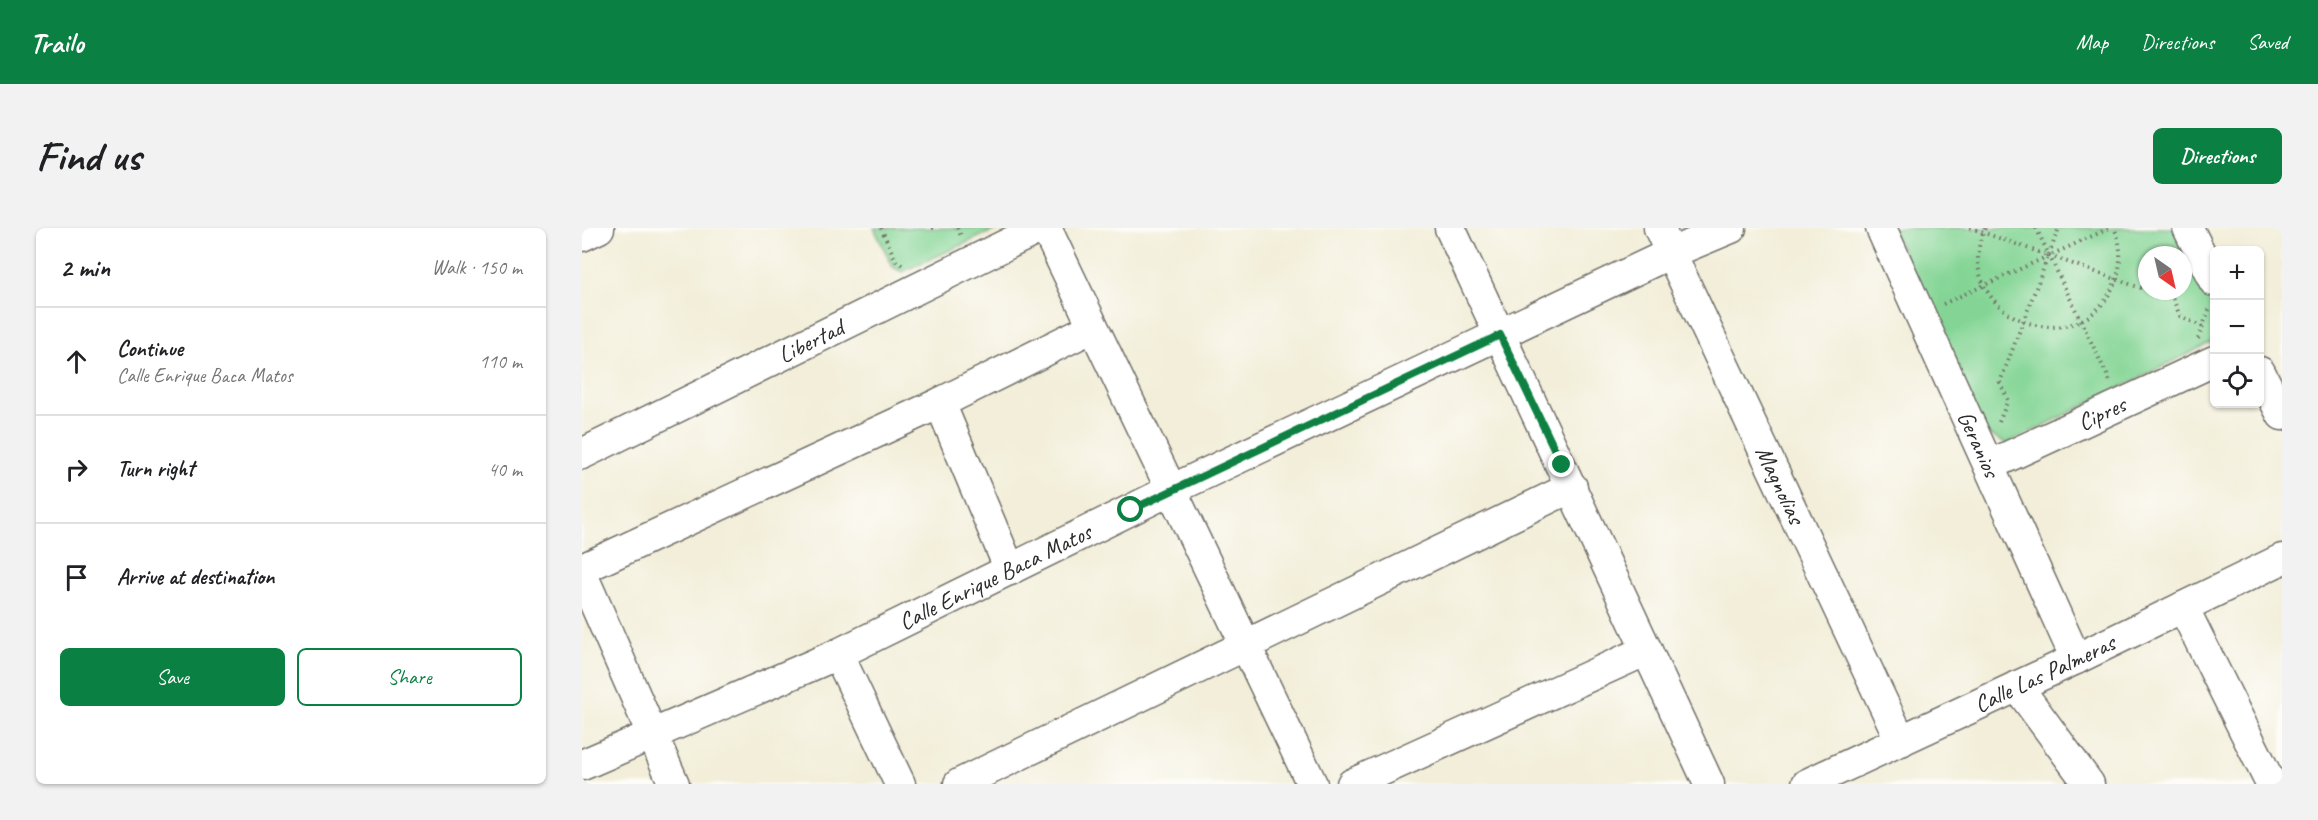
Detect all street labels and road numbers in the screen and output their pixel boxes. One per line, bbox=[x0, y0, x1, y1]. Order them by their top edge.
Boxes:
street label: Libertad bbox=[773, 311, 851, 370]
street label: Cipres bbox=[2073, 388, 2132, 437]
street label: Geranios bbox=[1951, 406, 2007, 484]
street label: Magnolias bbox=[1749, 441, 1813, 531]
street label: Calle Enrique Baca Matos bbox=[894, 516, 1098, 637]
street label: Calle Las Palmeras bbox=[1969, 626, 2122, 719]

